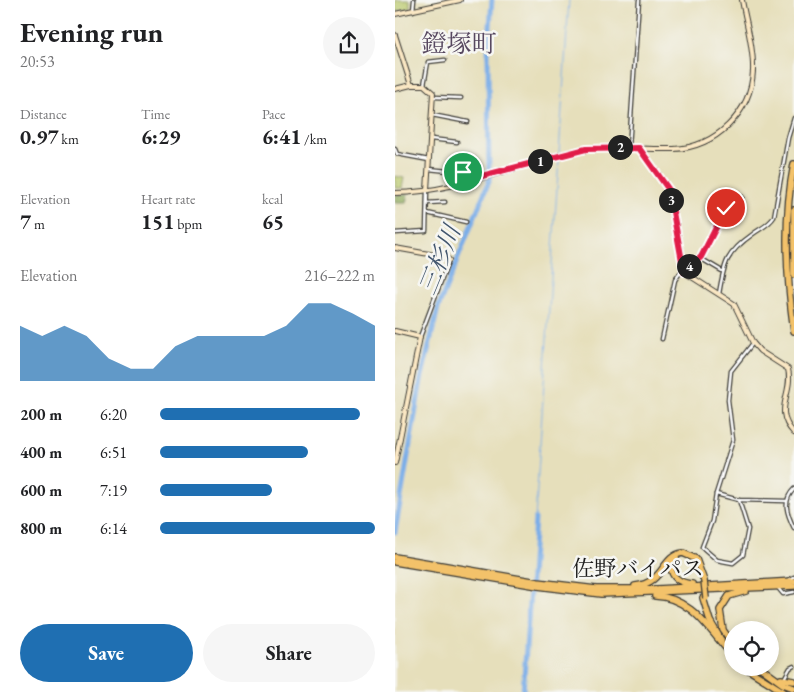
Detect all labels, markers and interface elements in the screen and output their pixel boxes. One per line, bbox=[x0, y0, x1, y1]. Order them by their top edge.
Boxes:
text: Evening run bbox=[20, 14, 163, 50]
button: share bbox=[323, 17, 375, 69]
district label: 鐙塚町 bbox=[421, 27, 497, 59]
text: 20:53 bbox=[20, 51, 55, 72]
text: Distance bbox=[20, 105, 67, 123]
text: Time bbox=[141, 105, 170, 123]
text: Pace bbox=[262, 105, 286, 123]
text: 0.97 bbox=[20, 123, 59, 150]
text: 6:29 bbox=[141, 123, 180, 150]
text: 6:41 bbox=[262, 123, 301, 150]
text: km bbox=[59, 130, 79, 148]
text: /km bbox=[301, 130, 327, 148]
pin: 2 bbox=[607, 134, 633, 160]
text: 2 bbox=[617, 138, 624, 156]
pin: 1 bbox=[527, 148, 553, 174]
pin bbox=[442, 151, 484, 193]
text: 1 bbox=[537, 152, 544, 170]
icon: arrive bbox=[449, 158, 477, 186]
pin bbox=[705, 187, 747, 229]
pin: 3 bbox=[659, 188, 683, 212]
text: Elevation bbox=[20, 190, 70, 208]
text: Heart rate bbox=[141, 190, 195, 208]
text: kcal bbox=[262, 190, 283, 208]
text: 3 bbox=[668, 191, 675, 209]
icon: check bbox=[712, 194, 740, 222]
text: 7 bbox=[20, 208, 31, 235]
text: 151 bbox=[141, 208, 174, 235]
text: 65 bbox=[262, 208, 284, 235]
text: m bbox=[31, 215, 45, 233]
text: bpm bbox=[174, 215, 203, 233]
water label: 三杉川 bbox=[411, 218, 468, 299]
pin: 4 bbox=[677, 254, 701, 278]
text: 4 bbox=[686, 257, 693, 275]
text: Elevation bbox=[20, 265, 78, 286]
text: 216–222 m bbox=[304, 265, 375, 286]
text: 200 m bbox=[20, 404, 62, 425]
text: 6:20 bbox=[100, 404, 127, 425]
text: 400 m bbox=[20, 442, 62, 463]
text: 6:51 bbox=[100, 442, 127, 463]
text: 600 m bbox=[20, 480, 62, 501]
text: 7:19 bbox=[100, 480, 127, 501]
text: 800 m bbox=[20, 518, 62, 539]
text: 6:14 bbox=[100, 518, 127, 539]
street label: 佐野バイパス bbox=[572, 554, 704, 583]
map controls bbox=[724, 621, 779, 676]
button: locate bbox=[724, 621, 779, 676]
button: Save bbox=[20, 624, 193, 682]
button: Share bbox=[203, 624, 375, 682]

